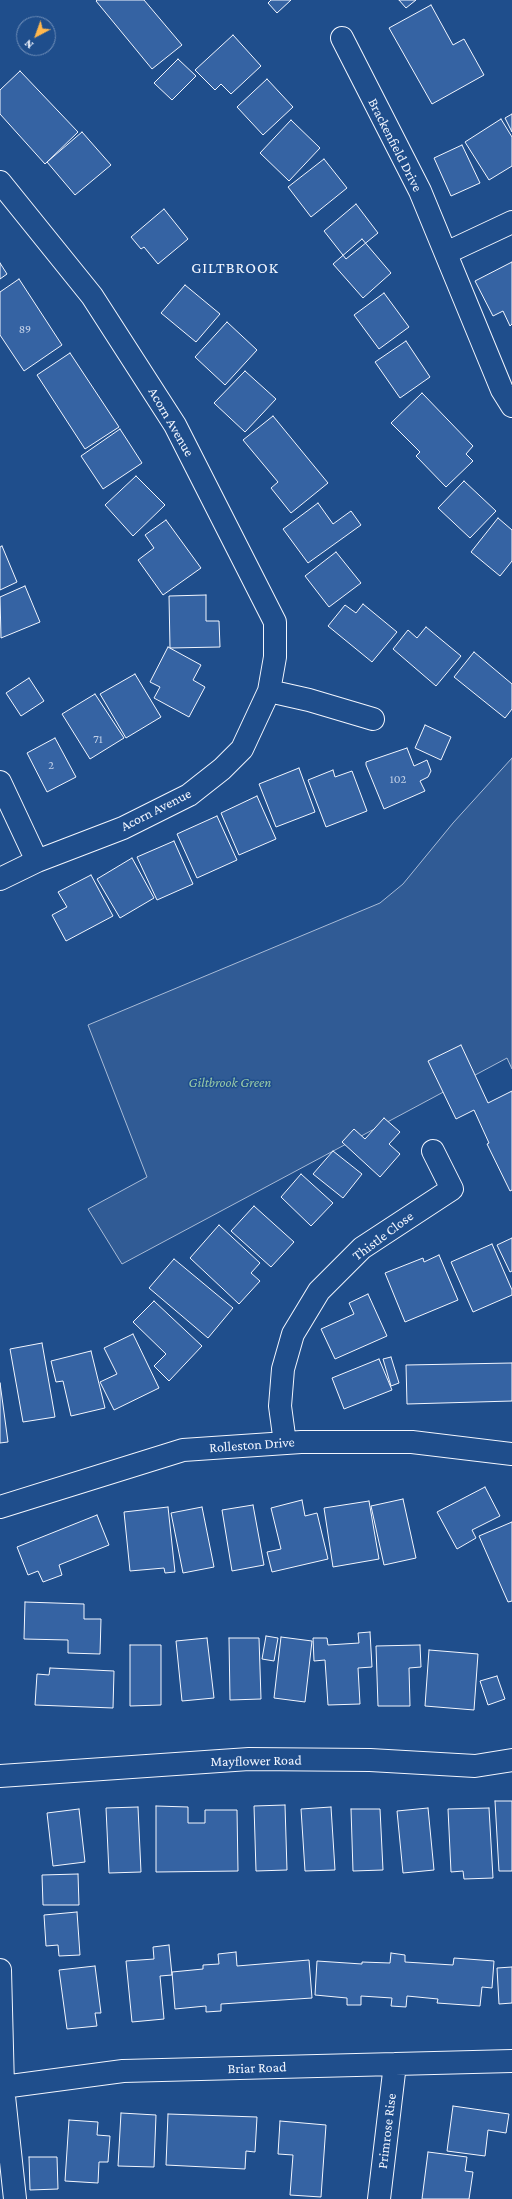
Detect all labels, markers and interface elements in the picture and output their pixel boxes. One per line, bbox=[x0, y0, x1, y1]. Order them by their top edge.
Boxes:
north arrow bbox=[16, 16, 56, 56]
text: N bbox=[22, 37, 36, 51]
street label: Brackenfield Drive bbox=[364, 95, 426, 195]
district label: GILTBROOK bbox=[191, 258, 279, 278]
house number: 89 bbox=[19, 322, 31, 336]
street label: Acorn Avenue bbox=[144, 384, 198, 460]
house number: 71 bbox=[93, 732, 103, 746]
house number: 2 bbox=[48, 758, 54, 772]
house number: 102 bbox=[390, 772, 406, 786]
street label: Acorn Avenue bbox=[118, 785, 194, 835]
park label: Giltbrook Green bbox=[189, 1075, 271, 1091]
street label: Thistle Close bbox=[349, 1208, 417, 1264]
street label: Rolleston Drive bbox=[209, 1434, 295, 1456]
street label: Mayflower Road bbox=[210, 1752, 302, 1770]
street label: Briar Road bbox=[227, 2059, 287, 2077]
street label: Primrose Rise bbox=[374, 2092, 400, 2170]

